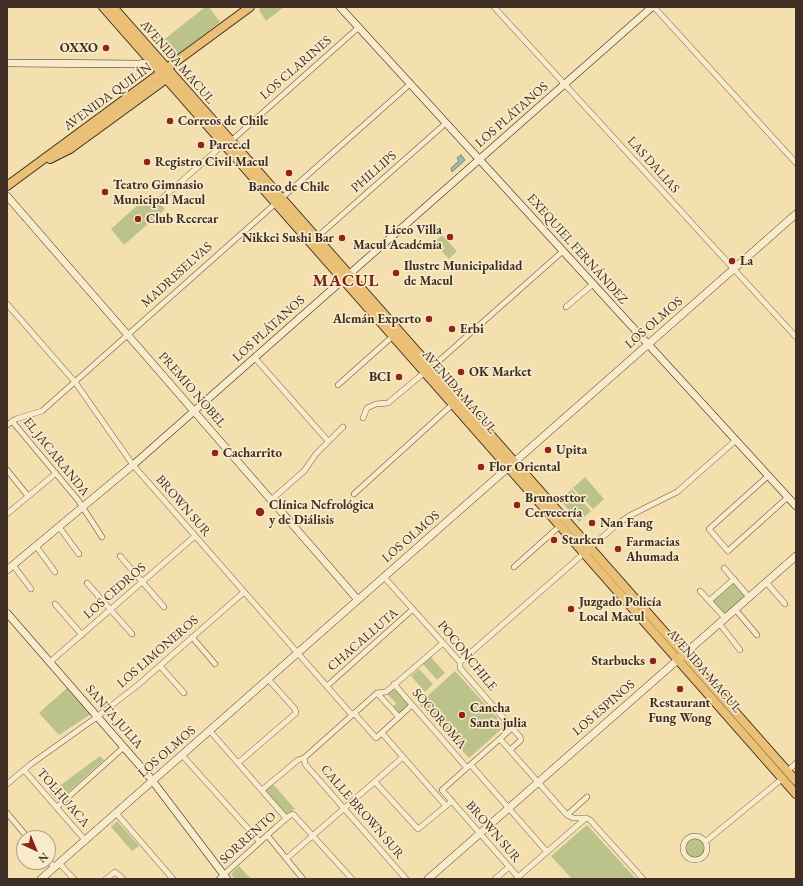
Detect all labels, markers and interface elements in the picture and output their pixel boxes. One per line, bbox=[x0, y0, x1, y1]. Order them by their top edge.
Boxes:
street label: AVENIDA MACUL bbox=[136, 17, 218, 107]
street label: LOS CLARINES bbox=[257, 33, 335, 103]
place label: OXXO bbox=[60, 40, 98, 56]
marker: OXXO bbox=[101, 43, 111, 53]
street label: AVENIDA QUILÍN bbox=[61, 60, 155, 134]
street label: LOS PLÁTANOS bbox=[472, 79, 552, 151]
place label: Correos de Chile bbox=[178, 113, 269, 129]
marker: Correos de Chile bbox=[165, 116, 175, 126]
street label: LAS DALIAS bbox=[624, 134, 682, 196]
place label: Parce.cl bbox=[209, 137, 250, 153]
marker: Parce.cl bbox=[196, 140, 206, 150]
street label: PHILLIPS bbox=[348, 148, 400, 196]
place label: Registro Civil Macul bbox=[155, 154, 269, 170]
marker: Registro Civil Macul bbox=[142, 157, 152, 167]
marker: Banco de Chile bbox=[284, 168, 294, 178]
place label: Teatro Gimnasio Municipal Macul bbox=[113, 177, 205, 208]
place label: Banco de Chile bbox=[249, 179, 329, 195]
marker: Teatro Gimnasio Municipal Macul bbox=[100, 187, 110, 197]
street label: EXEQUIEL FERNÁNDEZ bbox=[523, 191, 631, 307]
place label: Club Recrear bbox=[146, 211, 218, 227]
marker: Club Recrear bbox=[133, 214, 143, 224]
place label: Liceo Villa Macul Académia bbox=[353, 222, 442, 253]
place label: Nikkei Sushi Bar bbox=[242, 230, 334, 246]
marker: Liceo Villa Macul Académia bbox=[445, 232, 455, 242]
marker: Nikkei Sushi Bar bbox=[337, 233, 347, 243]
street label: MADRESELVAS bbox=[138, 239, 216, 311]
place label: La bbox=[740, 253, 753, 269]
marker: La bbox=[727, 256, 737, 266]
place label: Ilustre Municipalidad de Macul bbox=[404, 258, 522, 289]
marker: Ilustre Municipalidad de Macul bbox=[391, 268, 401, 278]
district label: MACUL bbox=[312, 271, 380, 291]
street label: LOS PLÁTANOS bbox=[230, 293, 308, 365]
street label: LOS OLMOS bbox=[622, 294, 686, 352]
place label: Alemán Experto bbox=[333, 311, 421, 327]
marker: Alemán Experto bbox=[424, 314, 434, 324]
place label: Erbi bbox=[460, 321, 484, 337]
marker: Erbi bbox=[447, 324, 457, 334]
street label: AVENIDA MACUL bbox=[418, 347, 500, 437]
street label: PREMIO NOBEL bbox=[155, 349, 229, 431]
place label: OK Market bbox=[469, 364, 532, 380]
marker: OK Market bbox=[456, 367, 466, 377]
place label: BCI bbox=[369, 369, 391, 385]
marker: BCI bbox=[394, 372, 404, 382]
street label: EL JACARANDA bbox=[20, 415, 92, 499]
place label: Upita bbox=[556, 442, 587, 458]
place label: Cacharrito bbox=[223, 445, 282, 461]
marker: Upita bbox=[543, 445, 553, 455]
marker: Cacharrito bbox=[210, 448, 220, 458]
place label: Flor Oriental bbox=[489, 459, 561, 475]
marker: Flor Oriental bbox=[476, 462, 486, 472]
street label: BROWN SUR bbox=[152, 472, 214, 540]
place label: Brunosttor Cervecería bbox=[525, 490, 586, 521]
place label: Clínica Nefrológica y de Diálisis bbox=[269, 497, 374, 528]
marker: Brunosttor Cervecería bbox=[512, 500, 522, 510]
marker: Clínica Nefrológica y de Diálisis bbox=[254, 506, 266, 518]
street label: LOS OLMOS bbox=[379, 508, 443, 566]
place label: Nan Fang bbox=[600, 515, 653, 531]
marker: Nan Fang bbox=[587, 518, 597, 528]
place label: Starken bbox=[562, 532, 604, 548]
place label: Farmacias Ahumada bbox=[626, 534, 680, 565]
marker: Starken bbox=[549, 535, 559, 545]
marker: Farmacias Ahumada bbox=[613, 544, 623, 554]
street label: LOS CEDROS bbox=[81, 560, 149, 622]
place label: Juzgado Policía Local Macul bbox=[579, 594, 661, 625]
marker: Juzgado Policía Local Macul bbox=[566, 604, 576, 614]
street label: CHACALLUTA bbox=[325, 605, 401, 675]
street label: LOS LIMONEROS bbox=[114, 612, 202, 692]
street label: POCONCHILE bbox=[434, 618, 500, 694]
street label: AVENIDA MACUL bbox=[663, 626, 745, 716]
place label: Starbucks bbox=[591, 653, 645, 669]
marker: Starbucks bbox=[648, 656, 658, 666]
street label: LOS ESPINOS bbox=[570, 677, 638, 739]
street label: SANTA JULIA bbox=[82, 682, 146, 752]
marker: Restaurant Fung Wong bbox=[675, 684, 685, 694]
street label: SOCOROMA bbox=[409, 686, 469, 752]
place label: Restaurant Fung Wong bbox=[648, 695, 712, 726]
place label: Cancha Santa julia bbox=[470, 700, 527, 731]
marker: Cancha Santa julia bbox=[457, 710, 467, 720]
street label: LOS OLMOS bbox=[135, 723, 199, 781]
street label: CALLE BROWN SUR bbox=[317, 762, 407, 862]
street label: TOLHUACA bbox=[33, 765, 93, 831]
street label: BROWN SUR bbox=[462, 798, 524, 866]
street label: SORRENTO bbox=[217, 809, 279, 867]
north arrow bbox=[16, 830, 56, 870]
text: N bbox=[36, 850, 52, 866]

